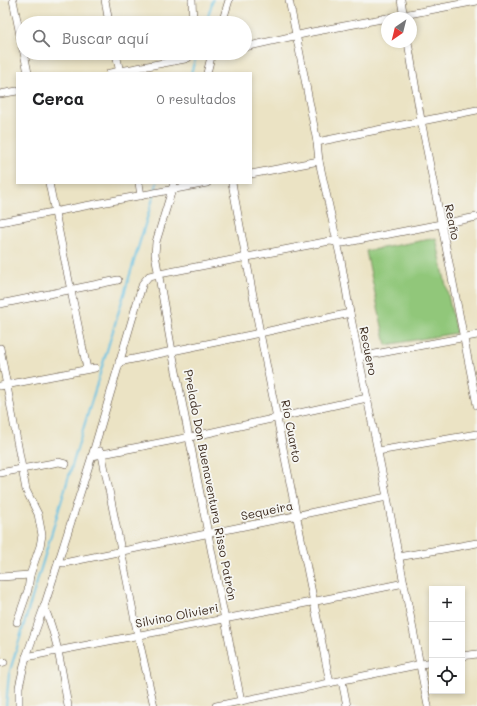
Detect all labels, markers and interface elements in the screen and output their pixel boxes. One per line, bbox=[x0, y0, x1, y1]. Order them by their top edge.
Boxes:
north arrow bbox=[381, 12, 417, 48]
search box bbox=[16, 16, 252, 60]
icon: search bbox=[30, 27, 52, 49]
text: Buscar aquí bbox=[62, 28, 149, 48]
text: Cerca bbox=[32, 87, 84, 109]
text: 0 resultados bbox=[156, 90, 236, 107]
street label: Reaño bbox=[442, 202, 464, 241]
street label: Recuero bbox=[356, 325, 382, 377]
street label: Prelado Don Buenaventura Risso Patrón bbox=[181, 368, 241, 602]
street label: Río Cuarto bbox=[278, 398, 306, 463]
street label: Sequeira bbox=[239, 497, 294, 523]
map controls bbox=[429, 586, 465, 694]
button: + bbox=[429, 586, 465, 622]
street label: Silvino Olivieri bbox=[134, 599, 220, 631]
button: − bbox=[429, 622, 465, 658]
button: locate bbox=[429, 658, 465, 694]

